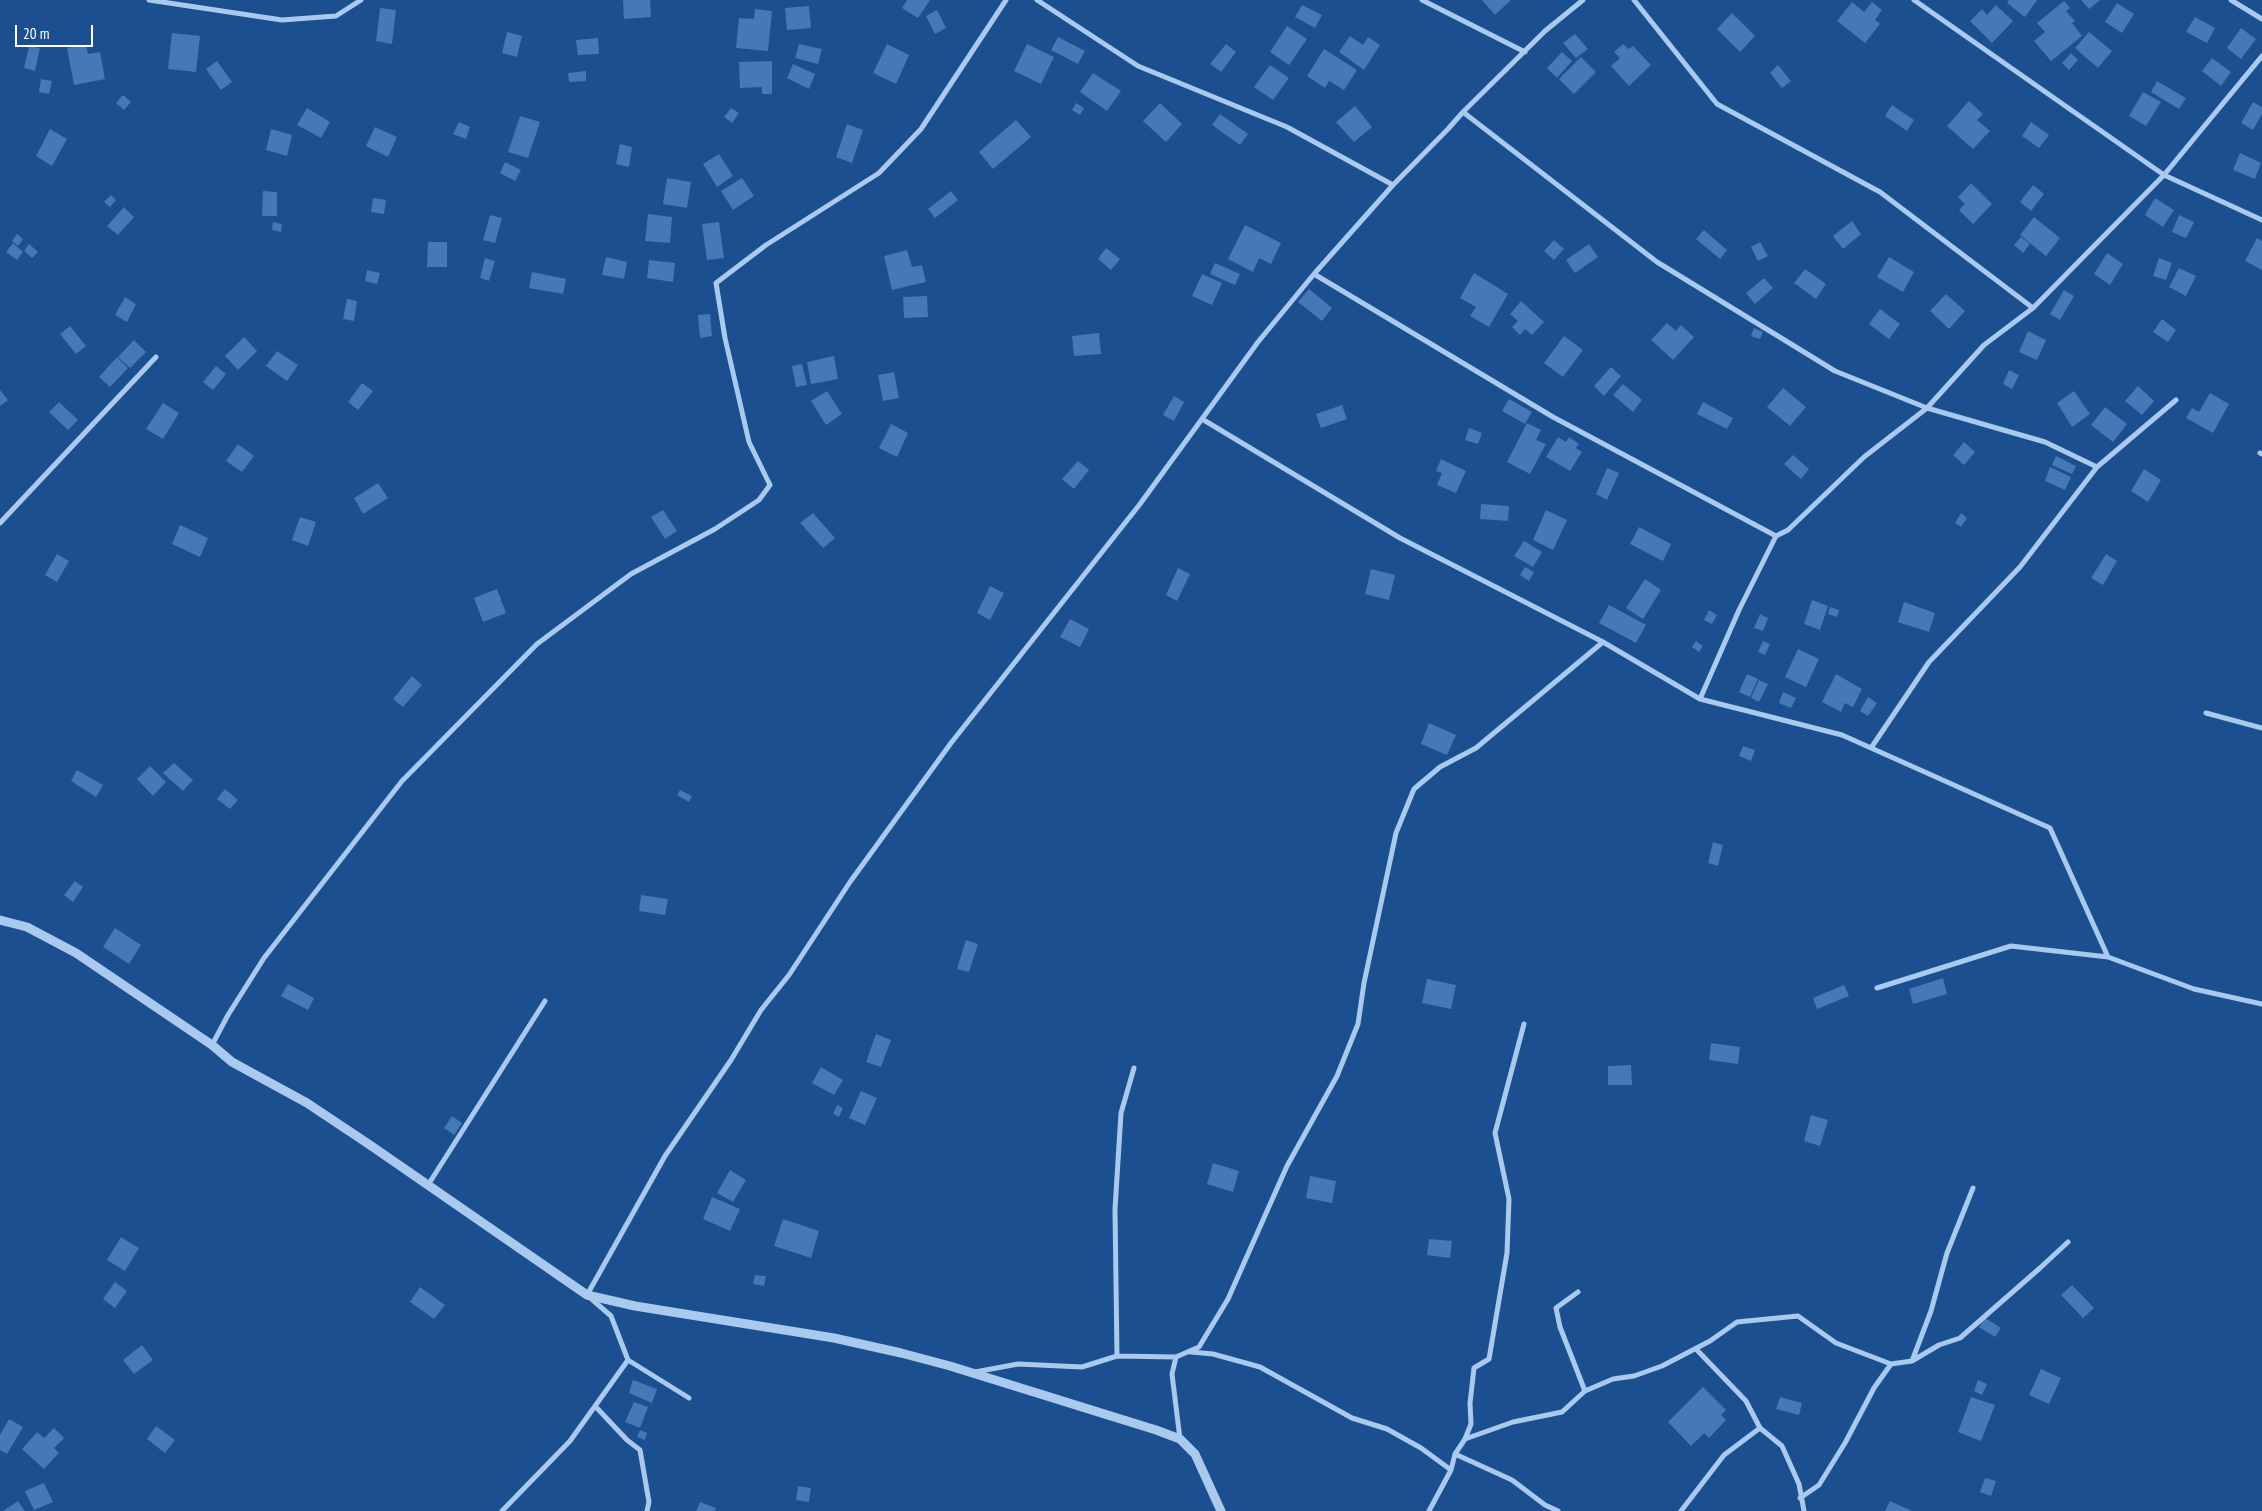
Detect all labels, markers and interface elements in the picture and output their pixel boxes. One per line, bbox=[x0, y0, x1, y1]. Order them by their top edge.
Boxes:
scale bar bbox=[18, 15, 95, 47]
text: 20 m bbox=[23, 24, 49, 43]

